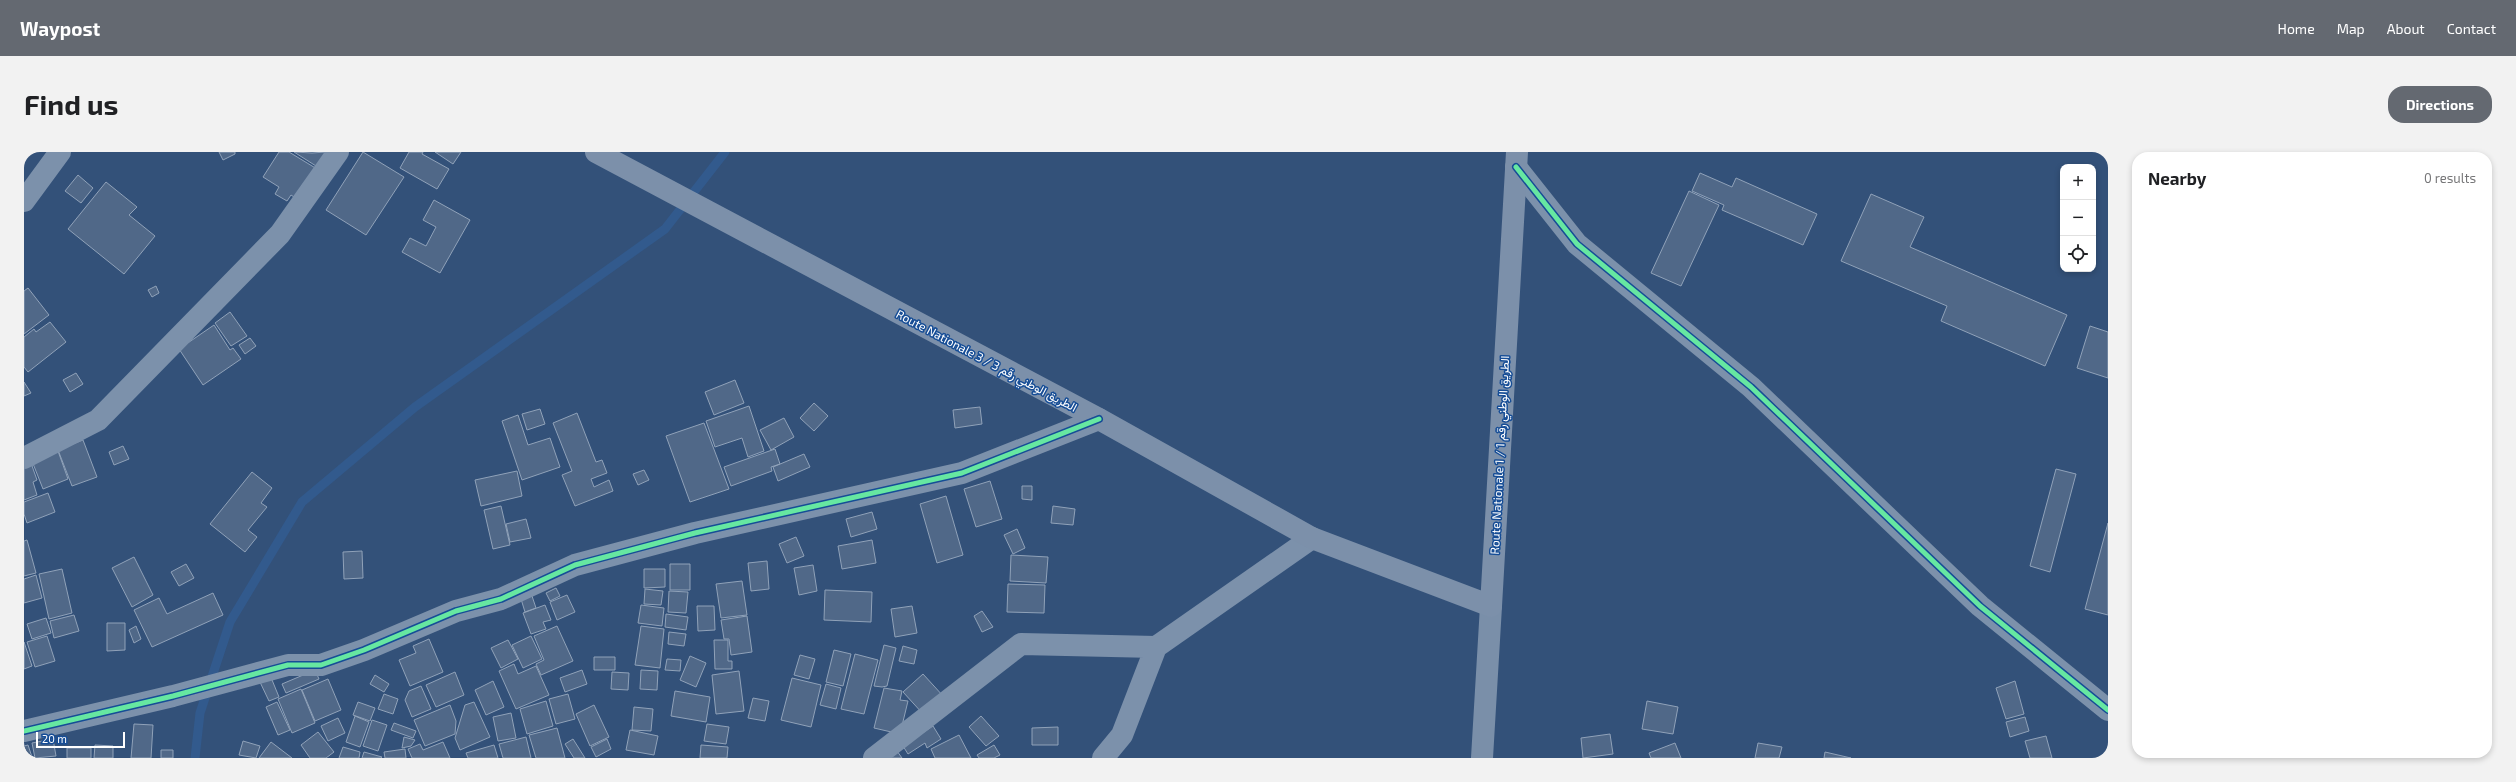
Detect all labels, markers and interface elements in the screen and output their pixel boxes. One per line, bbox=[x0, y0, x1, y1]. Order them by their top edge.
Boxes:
text: Waypost bbox=[20, 17, 100, 40]
text: Home bbox=[2278, 20, 2315, 37]
text: Map bbox=[2337, 20, 2365, 37]
text: About bbox=[2387, 20, 2425, 37]
text: Contact bbox=[2447, 20, 2496, 37]
button: Directions bbox=[2388, 86, 2492, 123]
text: Find us bbox=[24, 87, 118, 121]
map controls bbox=[2060, 164, 2096, 272]
button: + bbox=[2060, 164, 2096, 200]
text: Nearby bbox=[2148, 168, 2206, 188]
text: 0 results bbox=[2424, 170, 2476, 186]
button: − bbox=[2060, 200, 2096, 236]
button: locate bbox=[2060, 236, 2096, 272]
street label: Route Nationale 3 / الطريق الوطني رقم 3 bbox=[892, 306, 1080, 417]
street label: Route Nationale 1 / الطريق الوطني رقم 1 bbox=[1487, 355, 1515, 555]
scale bar bbox=[36, 730, 125, 749]
text: 20 m bbox=[42, 732, 67, 745]

